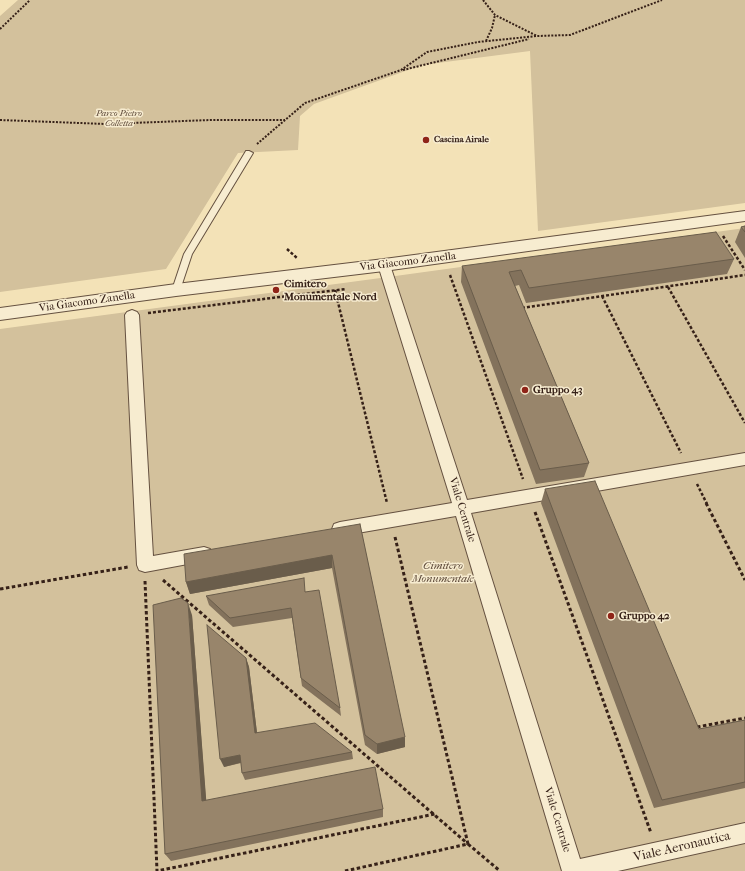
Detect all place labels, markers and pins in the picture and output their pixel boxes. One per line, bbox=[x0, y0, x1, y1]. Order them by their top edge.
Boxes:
marker: Cascina Airale bbox=[421, 135, 431, 145]
place label: Cascina Airale bbox=[434, 135, 489, 145]
place label: Cimitero Monumentale Nord bbox=[284, 277, 377, 303]
marker: Cimitero Monumentale Nord bbox=[271, 285, 281, 295]
place label: Gruppo 43 bbox=[533, 383, 583, 397]
marker: Gruppo 43 bbox=[520, 385, 530, 395]
place label: Gruppo 42 bbox=[619, 609, 670, 623]
marker: Gruppo 42 bbox=[606, 611, 616, 621]

